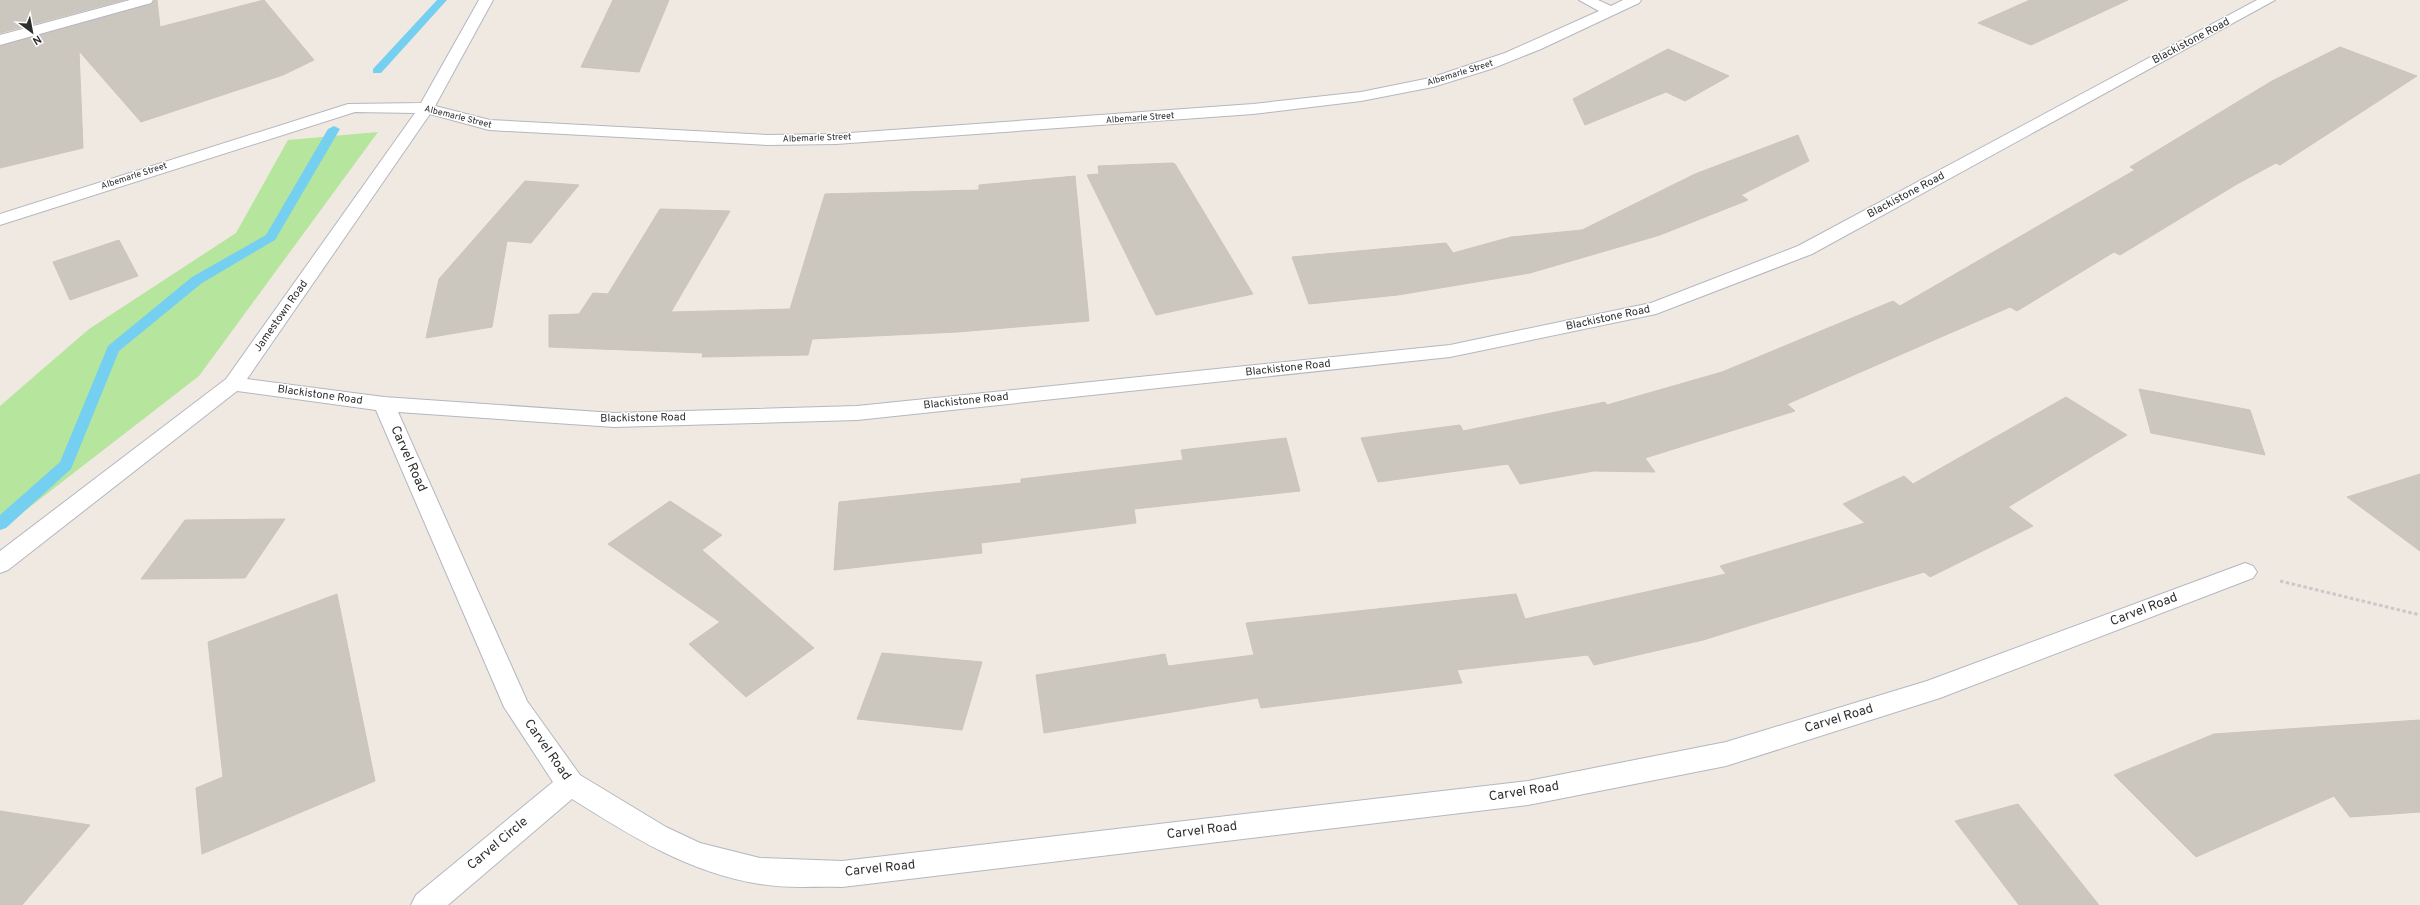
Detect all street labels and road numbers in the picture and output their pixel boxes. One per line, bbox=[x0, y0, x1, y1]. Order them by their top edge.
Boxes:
street label: Blackistone Road bbox=[2150, 15, 2232, 67]
street label: Albemarle Street bbox=[1426, 58, 1494, 88]
street label: Albemarle Street bbox=[423, 103, 493, 131]
street label: Albemarle Street bbox=[1105, 110, 1175, 126]
street label: Albemarle Street bbox=[782, 131, 852, 145]
street label: Albemarle Street bbox=[100, 160, 168, 192]
street label: Blackistone Road bbox=[1865, 169, 1947, 221]
street label: Jamestown Road bbox=[251, 277, 311, 355]
street label: Blackistone Road bbox=[1565, 302, 1651, 334]
street label: Blackistone Road bbox=[1245, 357, 1331, 379]
street label: Blackistone Road bbox=[277, 382, 363, 408]
street label: Blackistone Road bbox=[923, 390, 1009, 412]
street label: Blackistone Road bbox=[600, 410, 686, 426]
street label: Carvel Road bbox=[386, 423, 430, 495]
street label: Carvel Road bbox=[2108, 590, 2180, 630]
street label: Carvel Road bbox=[1803, 701, 1875, 737]
street label: Carvel Road bbox=[520, 716, 574, 784]
street label: Carvel Road bbox=[1488, 779, 1560, 805]
street label: Carvel Circle bbox=[465, 814, 531, 874]
street label: Carvel Road bbox=[1166, 819, 1238, 843]
street label: Carvel Road bbox=[844, 857, 916, 881]

